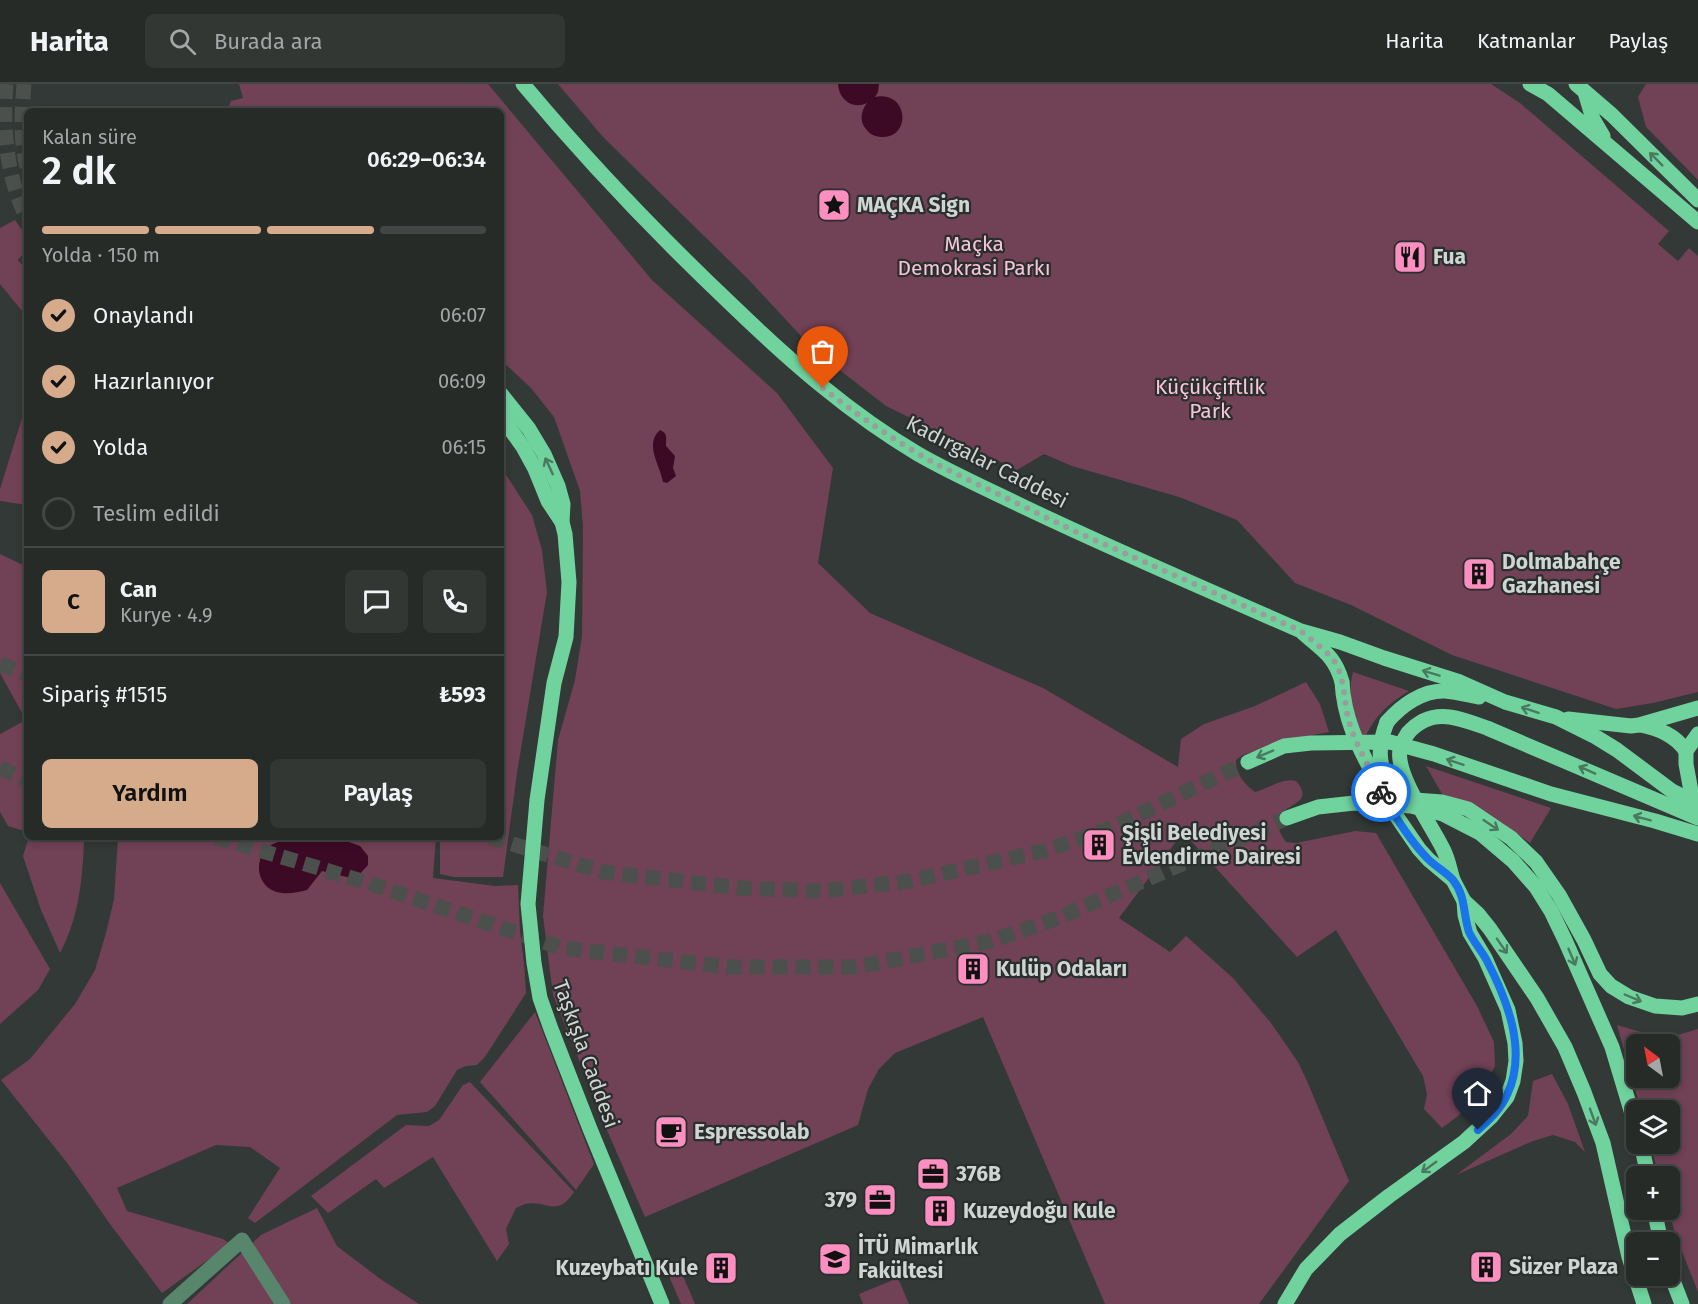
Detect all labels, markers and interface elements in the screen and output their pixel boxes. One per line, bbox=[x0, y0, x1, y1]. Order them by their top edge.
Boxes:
search box bbox=[145, 14, 565, 68]
text: Harita bbox=[30, 25, 109, 58]
icon: search bbox=[166, 25, 199, 58]
text: Burada ara bbox=[214, 28, 322, 55]
text: Harita bbox=[1385, 28, 1444, 54]
text: Katmanlar bbox=[1477, 28, 1575, 54]
text: Paylaş bbox=[1608, 28, 1668, 54]
text: Kalan süre bbox=[42, 125, 137, 149]
text: 06:29–06:34 bbox=[367, 146, 486, 173]
text: 2 dk bbox=[42, 148, 116, 194]
one-way arrow bbox=[1649, 151, 1664, 166]
place icon: MAÇKA Sign bbox=[816, 187, 852, 223]
place label: MAÇKA Sign bbox=[857, 192, 970, 218]
park label: Maçka Demokrasi Parkı bbox=[897, 231, 1051, 281]
restaurant icon: Fua bbox=[1392, 239, 1428, 275]
text: Yolda · 150 m bbox=[42, 243, 160, 267]
place label: Fua bbox=[1433, 244, 1466, 270]
icon: check bbox=[42, 299, 75, 332]
text: Onaylandı bbox=[93, 302, 194, 329]
text: 06:07 bbox=[440, 303, 486, 327]
pin bbox=[797, 326, 848, 388]
icon: bag bbox=[806, 335, 839, 368]
icon: check bbox=[42, 365, 75, 398]
text: Hazırlanıyor bbox=[93, 368, 214, 395]
text: 06:09 bbox=[438, 369, 486, 393]
park label: Küçükçiftlik Park bbox=[1155, 374, 1265, 424]
street label: Kadırgalar Caddesi bbox=[902, 410, 1072, 514]
icon: check bbox=[42, 431, 75, 464]
text: Yolda bbox=[93, 434, 148, 461]
text: 06:15 bbox=[442, 435, 486, 459]
one-way arrow bbox=[543, 457, 555, 475]
text: Teslim edildi bbox=[93, 500, 220, 527]
place label: Dolmabahçe Gazhanesi bbox=[1502, 549, 1621, 599]
building icon: Dolmabahçe Gazhanesi bbox=[1461, 556, 1497, 592]
button: chat bbox=[345, 570, 408, 633]
button: phone bbox=[423, 570, 486, 633]
text: Can bbox=[120, 576, 157, 603]
text: C bbox=[67, 588, 80, 615]
text: Kurye · 4.9 bbox=[120, 603, 212, 627]
one-way arrow bbox=[1422, 667, 1441, 678]
text: Sipariş #1515 bbox=[42, 681, 167, 708]
text: ₺593 bbox=[439, 681, 486, 708]
one-way arrow bbox=[1521, 704, 1540, 715]
one-way arrow bbox=[1257, 749, 1275, 761]
one-way arrow bbox=[1446, 755, 1465, 766]
button: Yardım bbox=[42, 759, 258, 828]
button: Paylaş bbox=[270, 759, 486, 828]
courier bbox=[1351, 762, 1411, 822]
one-way arrow bbox=[1578, 763, 1596, 775]
icon: bike bbox=[1365, 776, 1398, 809]
one-way arrow bbox=[1633, 811, 1652, 823]
one-way arrow bbox=[1482, 819, 1498, 831]
place label: Şişli Belediyesi Evlendirme Dairesi bbox=[1122, 820, 1301, 870]
building icon: Şişli Belediyesi Evlendirme Dairesi bbox=[1081, 827, 1117, 863]
one-way arrow bbox=[1496, 937, 1508, 954]
one-way arrow bbox=[1567, 948, 1578, 966]
building icon: Kulüp Odaları bbox=[955, 951, 991, 987]
place label: Kulüp Odaları bbox=[996, 956, 1127, 982]
street label: Taşkışla Caddesi bbox=[547, 976, 625, 1132]
one-way arrow bbox=[1624, 993, 1642, 1004]
north arrow bbox=[1626, 1034, 1680, 1088]
map controls bbox=[1626, 1034, 1680, 1286]
pin bbox=[1452, 1068, 1503, 1130]
icon: home bbox=[1461, 1077, 1494, 1110]
button: layers bbox=[1626, 1100, 1680, 1154]
one-way arrow bbox=[1588, 1107, 1599, 1126]
cafe icon: Espressolab bbox=[653, 1114, 689, 1150]
place label: Espressolab bbox=[694, 1119, 810, 1145]
office icon: 376B bbox=[915, 1156, 951, 1192]
place label: 376B bbox=[955, 1161, 1001, 1187]
one-way arrow bbox=[1422, 1161, 1438, 1174]
button: + bbox=[1626, 1166, 1680, 1220]
office icon: 379 bbox=[862, 1182, 898, 1218]
place label: 379 bbox=[824, 1187, 857, 1213]
building icon: Kuzeydoğu Kule bbox=[922, 1193, 958, 1229]
place label: Kuzeydoğu Kule bbox=[963, 1198, 1116, 1224]
button: − bbox=[1626, 1232, 1680, 1286]
place label: İTÜ Mimarlık Fakültesi bbox=[858, 1233, 978, 1284]
school or university icon: İTÜ Mimarlık Fakültesi bbox=[817, 1241, 853, 1277]
building icon: Süzer Plaza bbox=[1468, 1249, 1504, 1285]
building icon: Kuzeybatı Kule bbox=[703, 1250, 739, 1286]
place label: Süzer Plaza bbox=[1509, 1254, 1618, 1280]
place label: Kuzeybatı Kule bbox=[556, 1255, 698, 1281]

